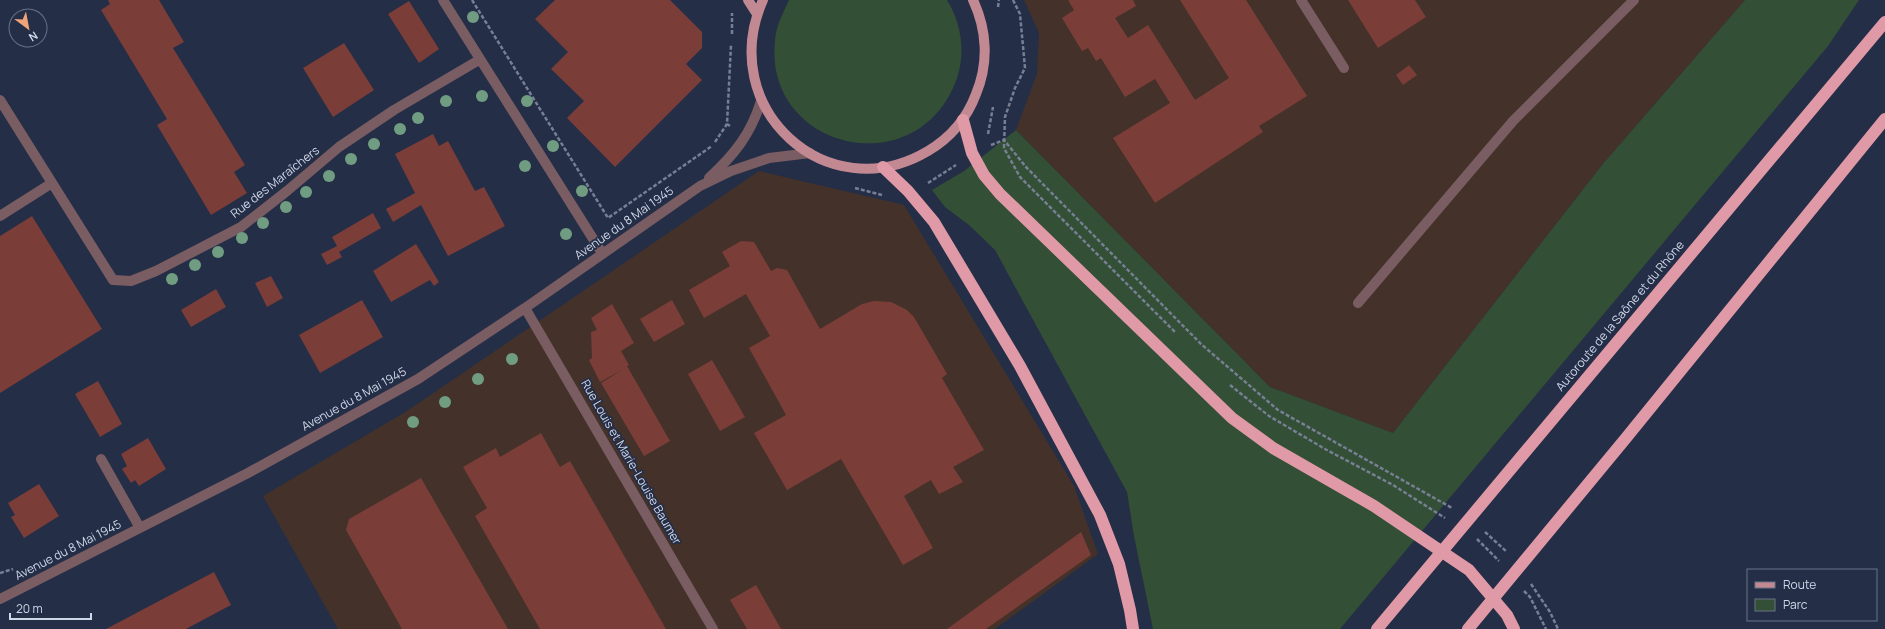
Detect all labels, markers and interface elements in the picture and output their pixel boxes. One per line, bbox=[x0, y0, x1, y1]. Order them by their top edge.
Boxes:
north arrow bbox=[8, 8, 48, 48]
text: N bbox=[26, 28, 41, 45]
street label: Rue des Maraîchers bbox=[227, 142, 323, 222]
street label: Avenue du 8 Mai 1945 bbox=[571, 182, 677, 263]
street label: Autoroute de la Saône et du Rhône bbox=[1552, 237, 1688, 395]
street label: Avenue du 8 Mai 1945 bbox=[298, 363, 409, 434]
street label: Rue Louis et Marie-Louise Baumer bbox=[577, 376, 686, 548]
street label: Avenue du 8 Mai 1945 bbox=[12, 515, 124, 584]
legend bbox=[1747, 569, 1877, 621]
text: Route bbox=[1783, 576, 1816, 593]
scale bar bbox=[10, 595, 91, 621]
text: Parc bbox=[1783, 596, 1808, 613]
text: 20 m bbox=[16, 600, 43, 617]

